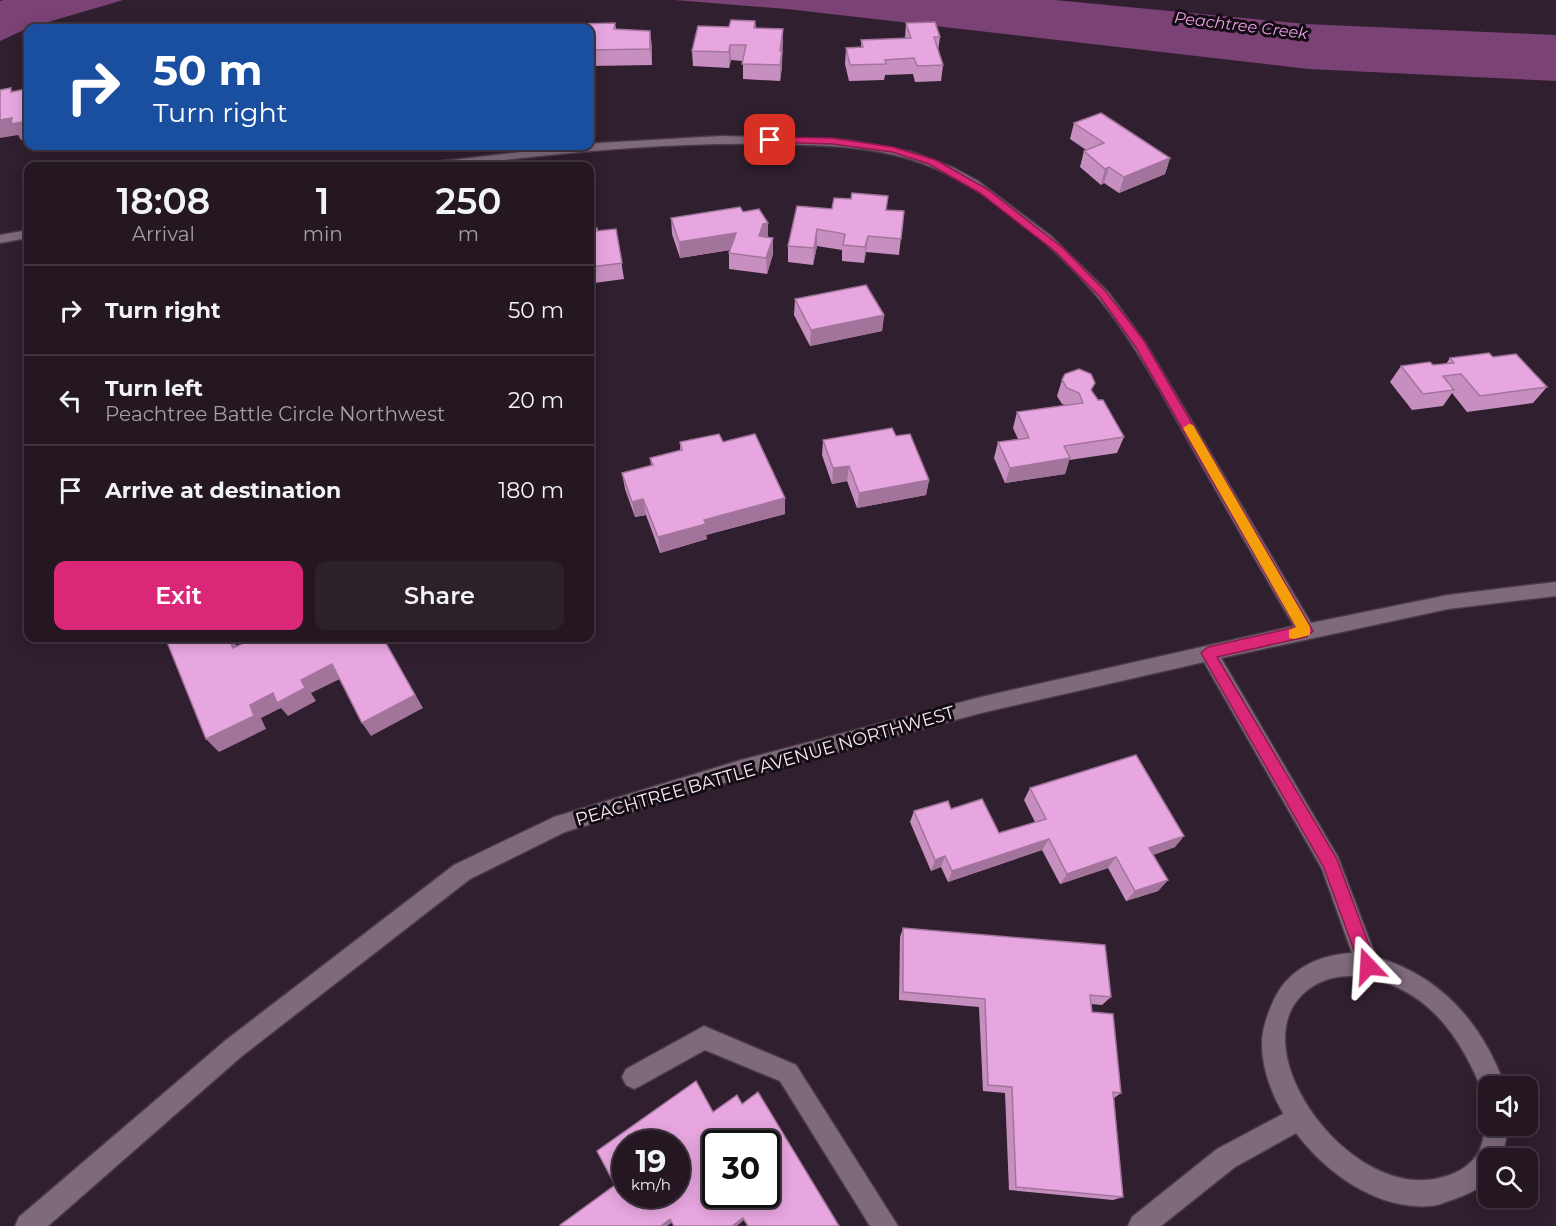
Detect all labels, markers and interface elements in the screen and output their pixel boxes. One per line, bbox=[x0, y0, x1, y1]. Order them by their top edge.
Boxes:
water label: Peachtree Creek bbox=[1173, 8, 1310, 43]
text: 50 m bbox=[153, 44, 262, 96]
icon: right bbox=[54, 48, 132, 126]
text: Turn right bbox=[153, 96, 288, 129]
pin bbox=[744, 114, 795, 165]
icon: arrive bbox=[753, 123, 786, 156]
text: 18:08 bbox=[116, 179, 210, 223]
text: 1 bbox=[316, 179, 330, 223]
text: 250 bbox=[435, 179, 501, 223]
text: Arrival bbox=[132, 222, 195, 246]
text: min bbox=[303, 222, 343, 246]
text: m bbox=[458, 222, 479, 246]
icon: right bbox=[54, 294, 87, 327]
text: Turn right bbox=[105, 297, 220, 324]
text: 50 m bbox=[508, 297, 564, 324]
text: Turn left bbox=[105, 375, 203, 402]
icon: left bbox=[54, 384, 87, 417]
text: 20 m bbox=[508, 387, 564, 414]
text: Peachtree Battle Circle Northwest bbox=[105, 402, 445, 426]
icon: arrive bbox=[54, 474, 87, 507]
text: Arrive at destination bbox=[105, 477, 341, 504]
text: 180 m bbox=[498, 477, 564, 504]
button: Exit bbox=[54, 561, 303, 630]
button: Share bbox=[315, 561, 564, 630]
street label: PEACHTREE BATTLE AVENUE NORTHWEST bbox=[573, 701, 958, 831]
position arrow bbox=[1336, 934, 1400, 998]
map controls bbox=[1478, 1076, 1538, 1208]
button: sound bbox=[1478, 1076, 1538, 1136]
speed limit sign: 30 bbox=[702, 1130, 780, 1208]
text: 19 bbox=[636, 1143, 666, 1180]
button: search bbox=[1478, 1148, 1538, 1208]
text: km/h bbox=[631, 1175, 671, 1194]

